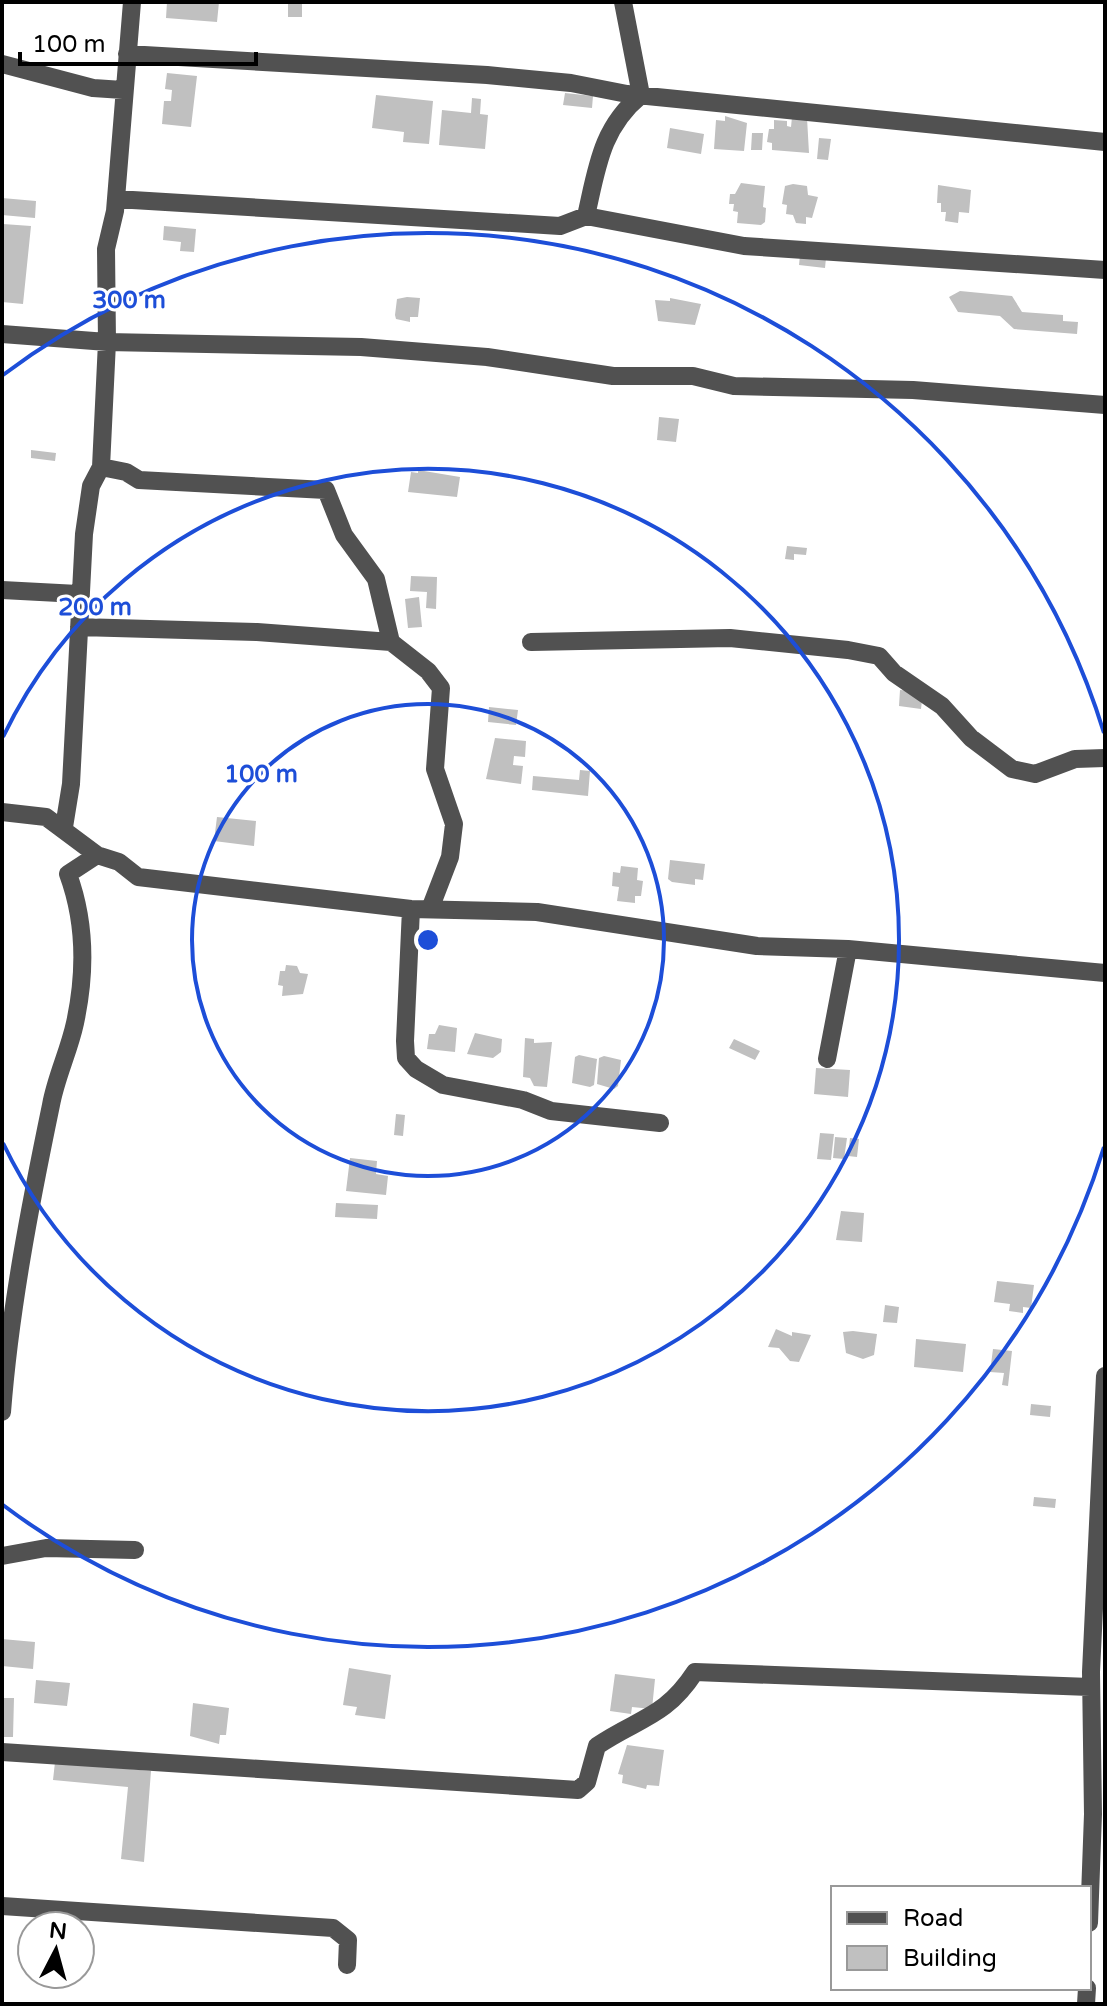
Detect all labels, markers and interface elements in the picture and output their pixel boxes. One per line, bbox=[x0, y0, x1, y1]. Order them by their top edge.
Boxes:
scale bar bbox=[20, 16, 256, 66]
text: 100 m bbox=[32, 30, 106, 59]
text: 300 m bbox=[92, 286, 166, 315]
text: 200 m bbox=[58, 593, 132, 622]
text: 100 m bbox=[224, 760, 298, 789]
centre of rings bbox=[414, 926, 442, 954]
legend bbox=[831, 1886, 1091, 1990]
text: Road bbox=[903, 1904, 963, 1933]
north arrow bbox=[16, 1910, 96, 1990]
text: N bbox=[48, 1917, 68, 1945]
text: Building bbox=[903, 1944, 997, 1973]

